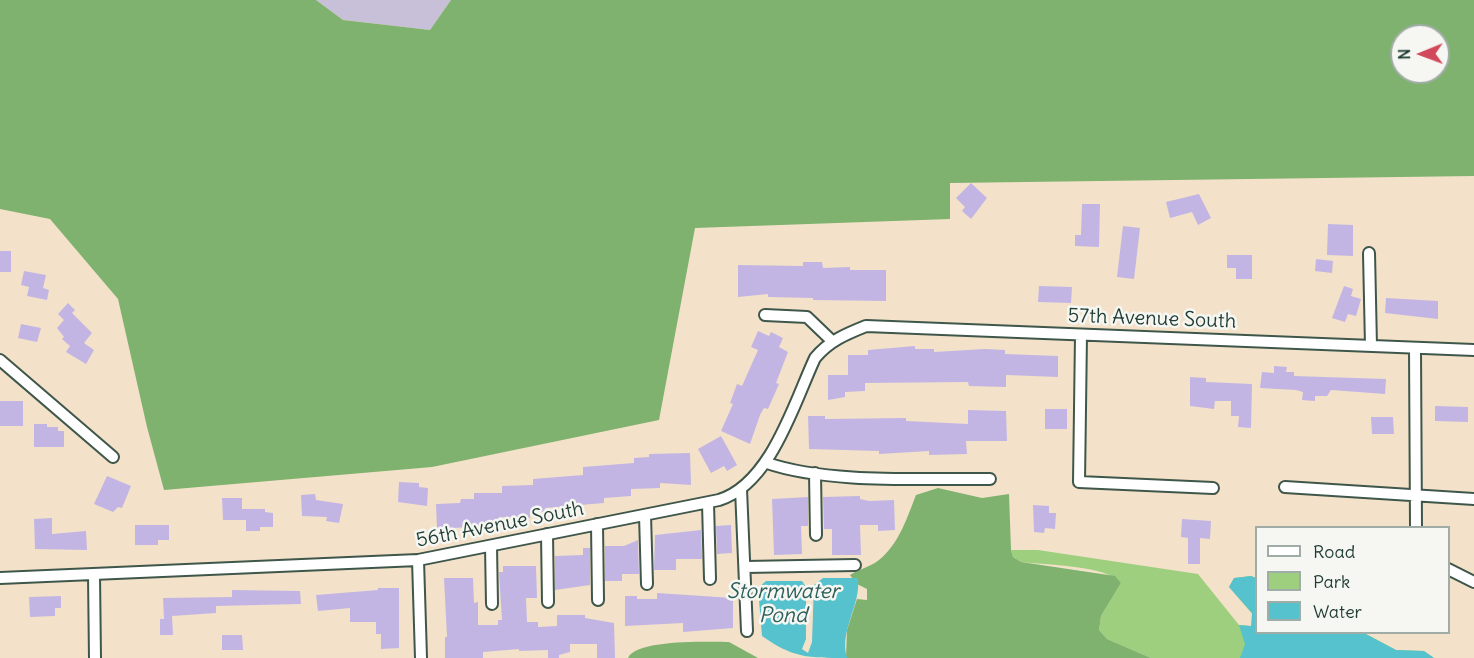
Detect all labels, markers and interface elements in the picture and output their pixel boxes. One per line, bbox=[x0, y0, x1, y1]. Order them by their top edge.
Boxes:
north arrow bbox=[1390, 24, 1450, 84]
text: N bbox=[1394, 49, 1414, 60]
street label: 57th Avenue South bbox=[1067, 304, 1237, 334]
street label: 56th Avenue South bbox=[414, 497, 586, 553]
legend bbox=[1255, 526, 1450, 634]
text: Road bbox=[1313, 540, 1355, 563]
text: Park bbox=[1313, 570, 1350, 593]
water label: Stormwater Pond bbox=[727, 579, 839, 629]
text: Water bbox=[1313, 600, 1362, 623]

